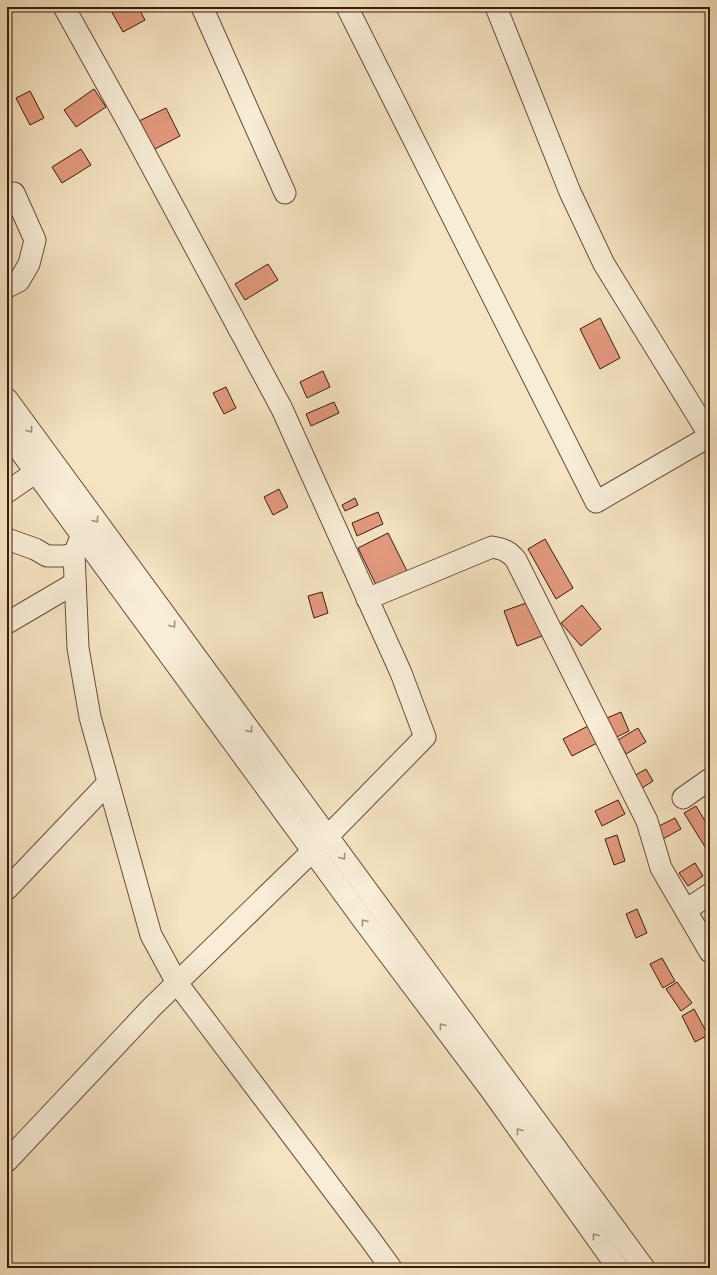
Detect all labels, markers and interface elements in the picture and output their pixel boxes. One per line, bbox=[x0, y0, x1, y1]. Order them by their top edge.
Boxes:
one-way arrow bbox=[25, 426, 32, 433]
one-way arrow bbox=[91, 516, 98, 523]
one-way arrow bbox=[168, 621, 175, 628]
one-way arrow bbox=[245, 725, 252, 732]
one-way arrow bbox=[338, 853, 346, 860]
one-way arrow bbox=[362, 919, 369, 926]
one-way arrow bbox=[439, 1023, 447, 1030]
one-way arrow bbox=[517, 1128, 524, 1135]
one-way arrow bbox=[593, 1234, 600, 1241]

